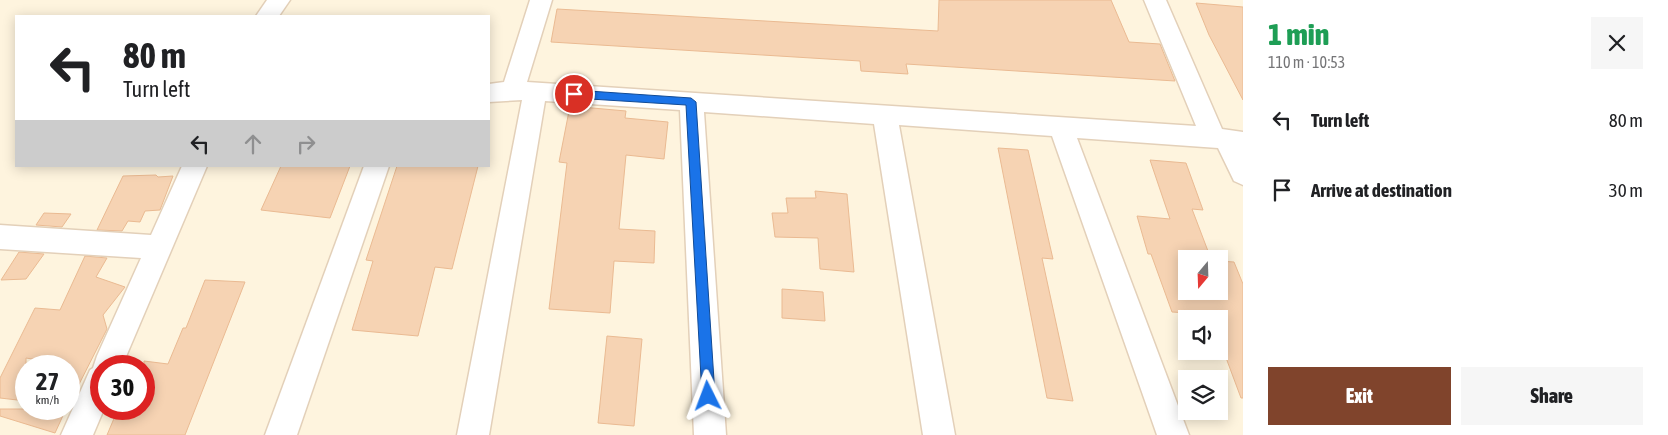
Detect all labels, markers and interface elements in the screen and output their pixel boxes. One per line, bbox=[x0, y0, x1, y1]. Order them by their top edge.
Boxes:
text: 1 min bbox=[1268, 17, 1329, 51]
button: close bbox=[1591, 17, 1643, 69]
icon: left bbox=[40, 35, 105, 100]
text: 80 m bbox=[123, 35, 186, 75]
text: 110 m · 10:53 bbox=[1268, 53, 1345, 71]
pin bbox=[553, 73, 595, 115]
text: Turn left bbox=[123, 76, 190, 102]
icon: arrive bbox=[560, 80, 588, 108]
icon: left bbox=[1268, 106, 1296, 134]
text: Turn left bbox=[1311, 109, 1369, 131]
text: 80 m bbox=[1609, 109, 1643, 131]
icon: left bbox=[186, 130, 214, 158]
icon: ahead bbox=[239, 130, 267, 158]
icon: right bbox=[292, 130, 320, 158]
icon: arrive bbox=[1268, 176, 1296, 204]
text: Arrive at destination bbox=[1311, 179, 1452, 201]
text: 30 m bbox=[1609, 179, 1643, 201]
north arrow bbox=[1178, 250, 1228, 300]
map controls bbox=[1178, 250, 1228, 420]
button: sound bbox=[1178, 310, 1228, 360]
speed limit sign: 30 bbox=[90, 355, 155, 420]
text: 27 bbox=[36, 367, 59, 395]
button: Exit bbox=[1268, 367, 1451, 425]
button: Share bbox=[1461, 367, 1643, 425]
position arrow bbox=[681, 369, 733, 421]
button: layers bbox=[1178, 370, 1228, 420]
text: km/h bbox=[36, 393, 59, 407]

